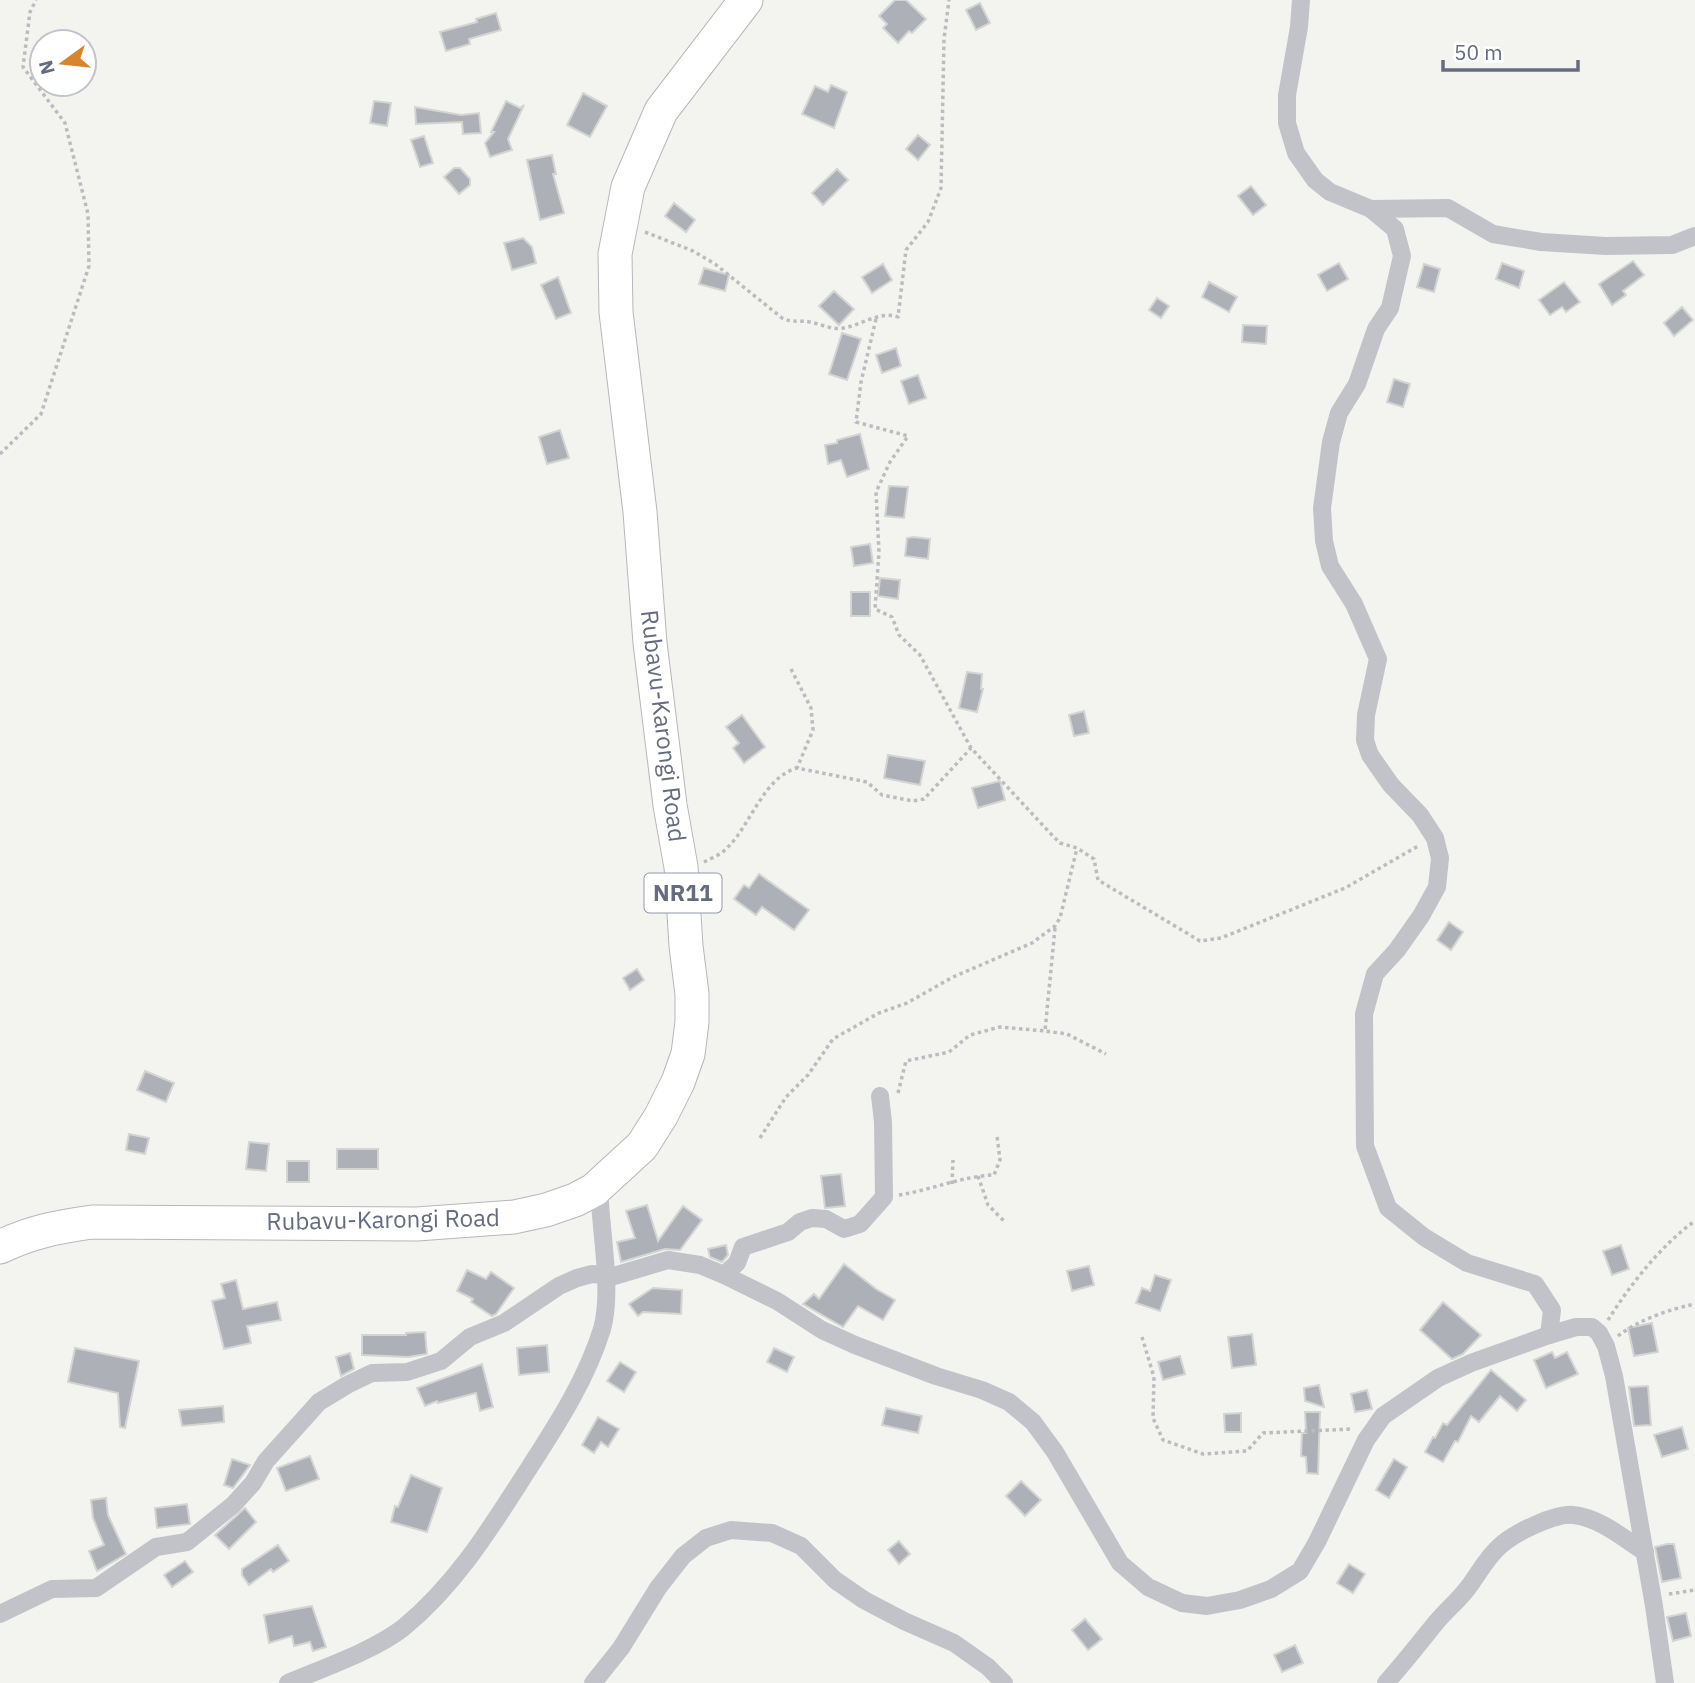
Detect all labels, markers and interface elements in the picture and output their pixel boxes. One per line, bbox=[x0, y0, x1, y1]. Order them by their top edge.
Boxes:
north arrow bbox=[28, 28, 98, 98]
scale bar bbox=[1443, 28, 1578, 72]
text: 50 m bbox=[1454, 38, 1503, 66]
text: N bbox=[33, 58, 60, 77]
street label: Rubavu-Karongi Road bbox=[634, 608, 694, 844]
road number: NR11 bbox=[644, 874, 722, 912]
street label: Rubavu-Karongi Road bbox=[266, 1201, 500, 1237]

